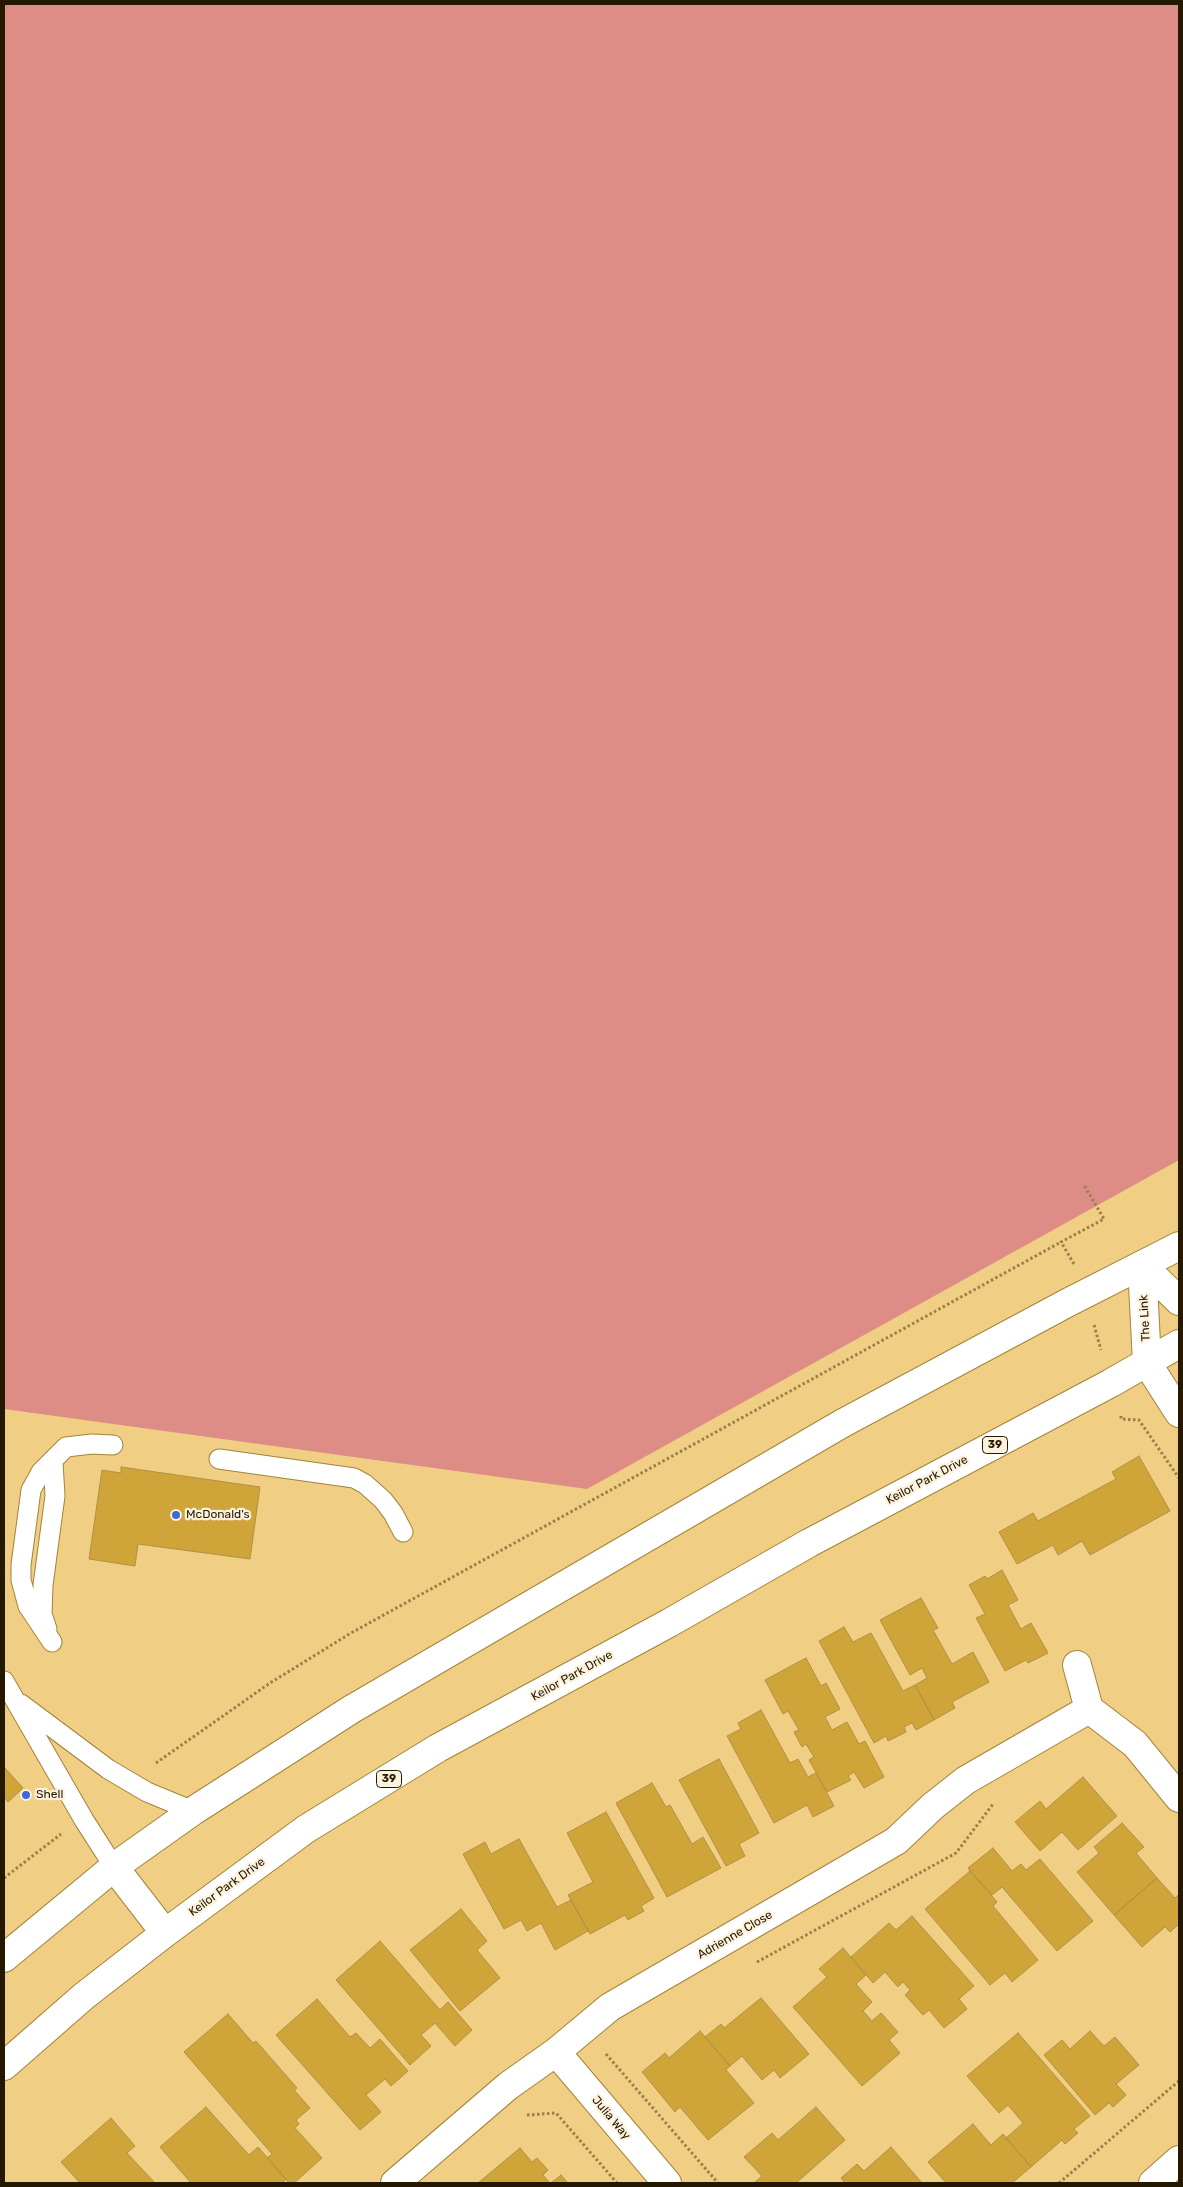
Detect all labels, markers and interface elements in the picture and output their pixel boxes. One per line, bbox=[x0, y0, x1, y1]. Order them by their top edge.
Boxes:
street label: The Link bbox=[1137, 1294, 1153, 1342]
road number: 39 bbox=[982, 1436, 1008, 1454]
street label: Keilor Park Drive bbox=[884, 1452, 970, 1508]
place label: McDonald's bbox=[186, 1508, 250, 1522]
marker: McDonald's bbox=[170, 1509, 182, 1521]
street label: Keilor Park Drive bbox=[529, 1648, 615, 1704]
road number: 39 bbox=[376, 1770, 402, 1788]
place label: Shell bbox=[36, 1788, 63, 1802]
marker: Shell bbox=[20, 1789, 32, 1801]
street label: Keilor Park Drive bbox=[186, 1855, 268, 1919]
street label: Adrienne Close bbox=[695, 1908, 775, 1962]
street label: Julia Way bbox=[589, 2093, 633, 2143]

